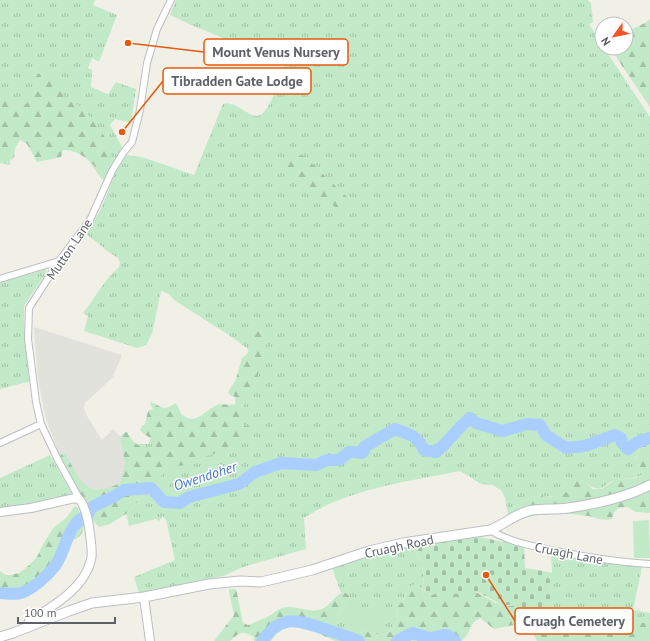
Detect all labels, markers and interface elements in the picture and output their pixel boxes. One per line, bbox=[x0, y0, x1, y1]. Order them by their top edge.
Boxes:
north arrow bbox=[594, 16, 634, 56]
text: N bbox=[598, 35, 613, 48]
callout: Mount Venus Nursery bbox=[204, 39, 348, 65]
text: Mount Venus Nursery bbox=[212, 43, 340, 61]
callout: Tibradden Gate Lodge bbox=[163, 68, 311, 94]
text: Tibradden Gate Lodge bbox=[171, 72, 303, 90]
street label: Mutton Lane bbox=[43, 215, 96, 283]
water label: Owendoher bbox=[171, 457, 240, 495]
street label: Cruagh Road bbox=[363, 531, 435, 562]
street label: Cruagh Lane bbox=[533, 539, 605, 568]
scale bar bbox=[18, 599, 115, 625]
text: 100 m bbox=[24, 605, 57, 620]
callout: Cruagh Cemetery bbox=[515, 608, 633, 634]
text: Cruagh Cemetery bbox=[523, 612, 625, 630]

